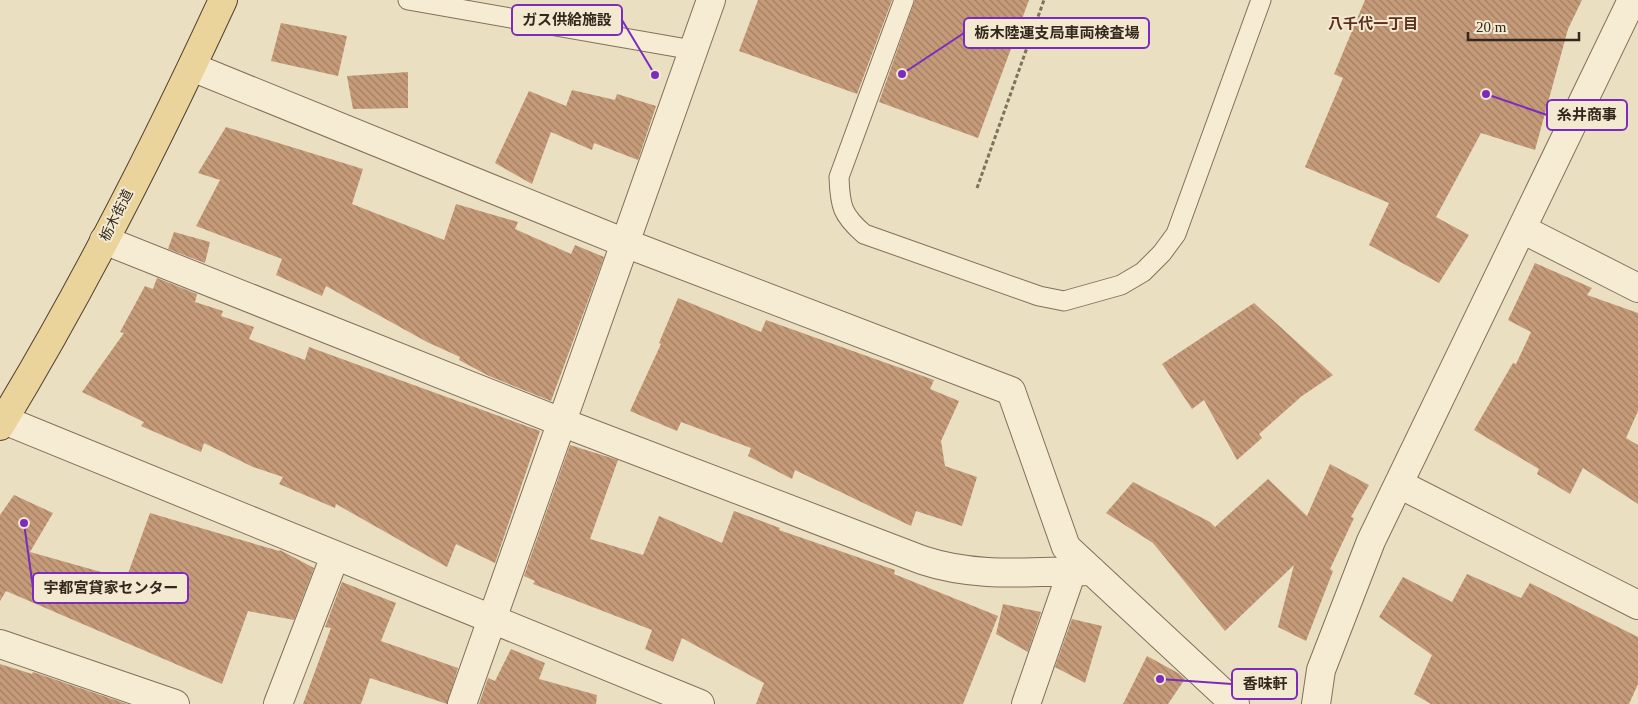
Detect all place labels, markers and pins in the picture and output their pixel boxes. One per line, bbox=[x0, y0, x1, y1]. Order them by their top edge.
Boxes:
callout: ガス供給施設 bbox=[512, 5, 622, 35]
callout: 栃木陸運支局車両検査場 bbox=[964, 18, 1149, 48]
callout: 糸井商事 bbox=[1547, 100, 1627, 130]
callout: 宇都宮貸家センター bbox=[33, 573, 188, 603]
callout: 香味軒 bbox=[1232, 669, 1297, 699]

